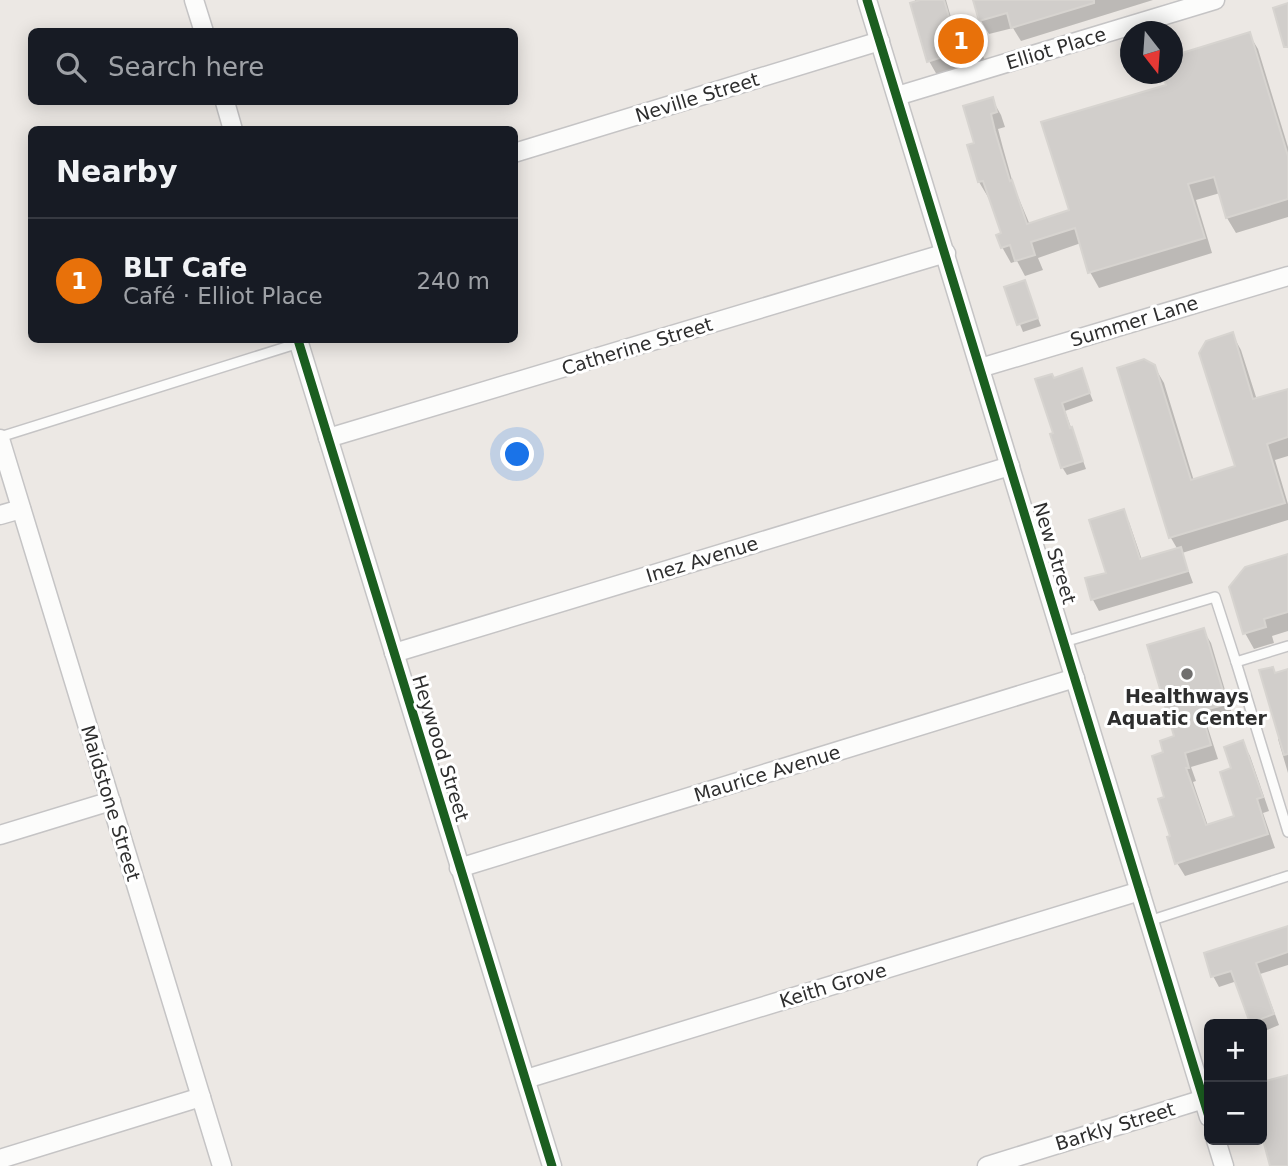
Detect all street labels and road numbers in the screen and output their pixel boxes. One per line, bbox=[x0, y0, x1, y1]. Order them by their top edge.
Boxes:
street label: Elliot Place bbox=[1003, 22, 1109, 74]
street label: Neville Street bbox=[632, 68, 762, 126]
street label: Summer Lane bbox=[1067, 291, 1201, 351]
street label: Catherine Street bbox=[559, 313, 715, 379]
street label: New Street bbox=[1029, 499, 1081, 607]
street label: Inez Avenue bbox=[643, 532, 761, 586]
street label: Heywood Street bbox=[408, 672, 474, 824]
street label: Maidstone Street bbox=[77, 722, 145, 884]
street label: Maurice Avenue bbox=[691, 740, 843, 806]
street label: Keith Grove bbox=[777, 958, 889, 1012]
street label: Barkly Street bbox=[1053, 1097, 1177, 1155]

